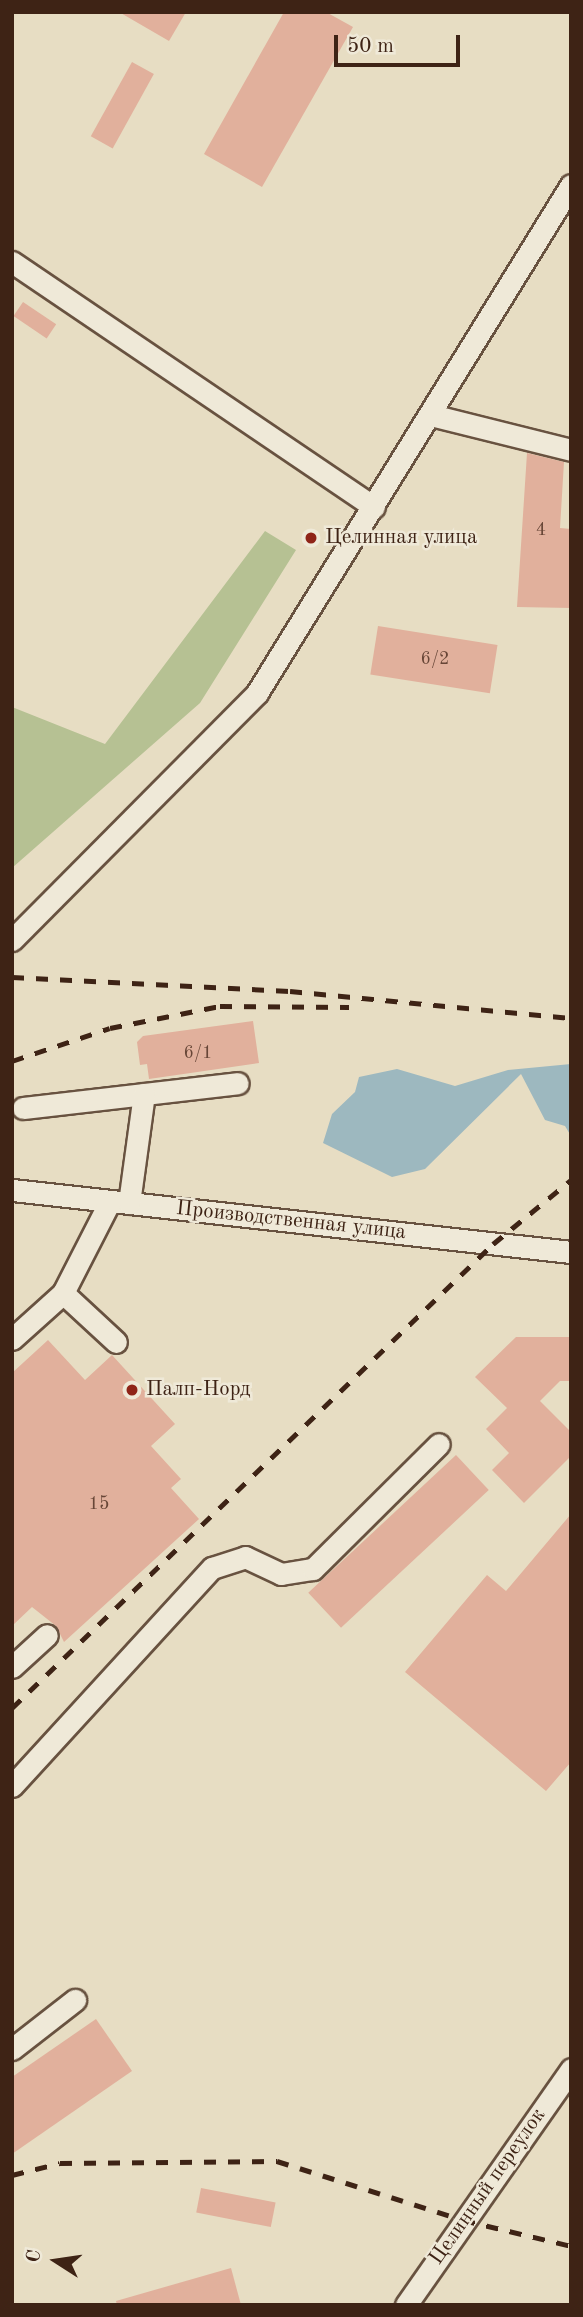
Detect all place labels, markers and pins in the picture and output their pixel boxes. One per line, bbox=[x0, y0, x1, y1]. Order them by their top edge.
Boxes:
place label: Целинная улица bbox=[325, 525, 477, 551]
marker: Целинная улица bbox=[303, 530, 319, 546]
place label: Палп-Норд bbox=[146, 1377, 250, 1403]
marker: Палп-Норд bbox=[124, 1382, 140, 1398]

